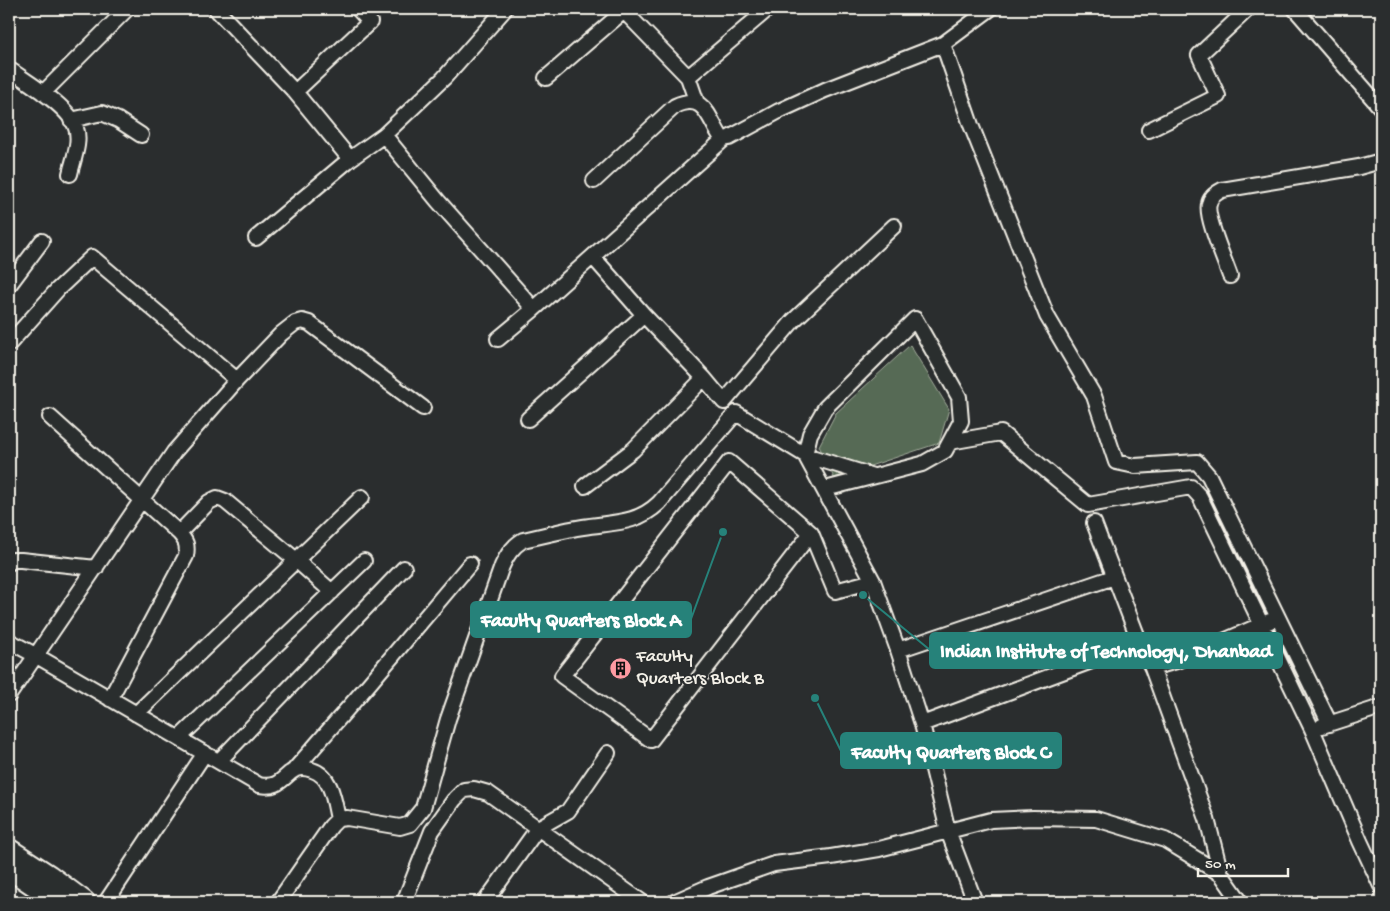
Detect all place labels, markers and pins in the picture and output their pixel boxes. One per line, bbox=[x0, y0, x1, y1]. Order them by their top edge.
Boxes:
callout: Faculty Quarters Block A bbox=[471, 602, 691, 637]
callout: Indian Institute of Technology, Dhanbad bbox=[930, 633, 1282, 668]
place label: Faculty Quarters Block B bbox=[635, 646, 765, 691]
building icon: Faculty Quarters Block B bbox=[608, 656, 632, 680]
callout: Faculty Quarters Block C bbox=[841, 733, 1061, 768]

